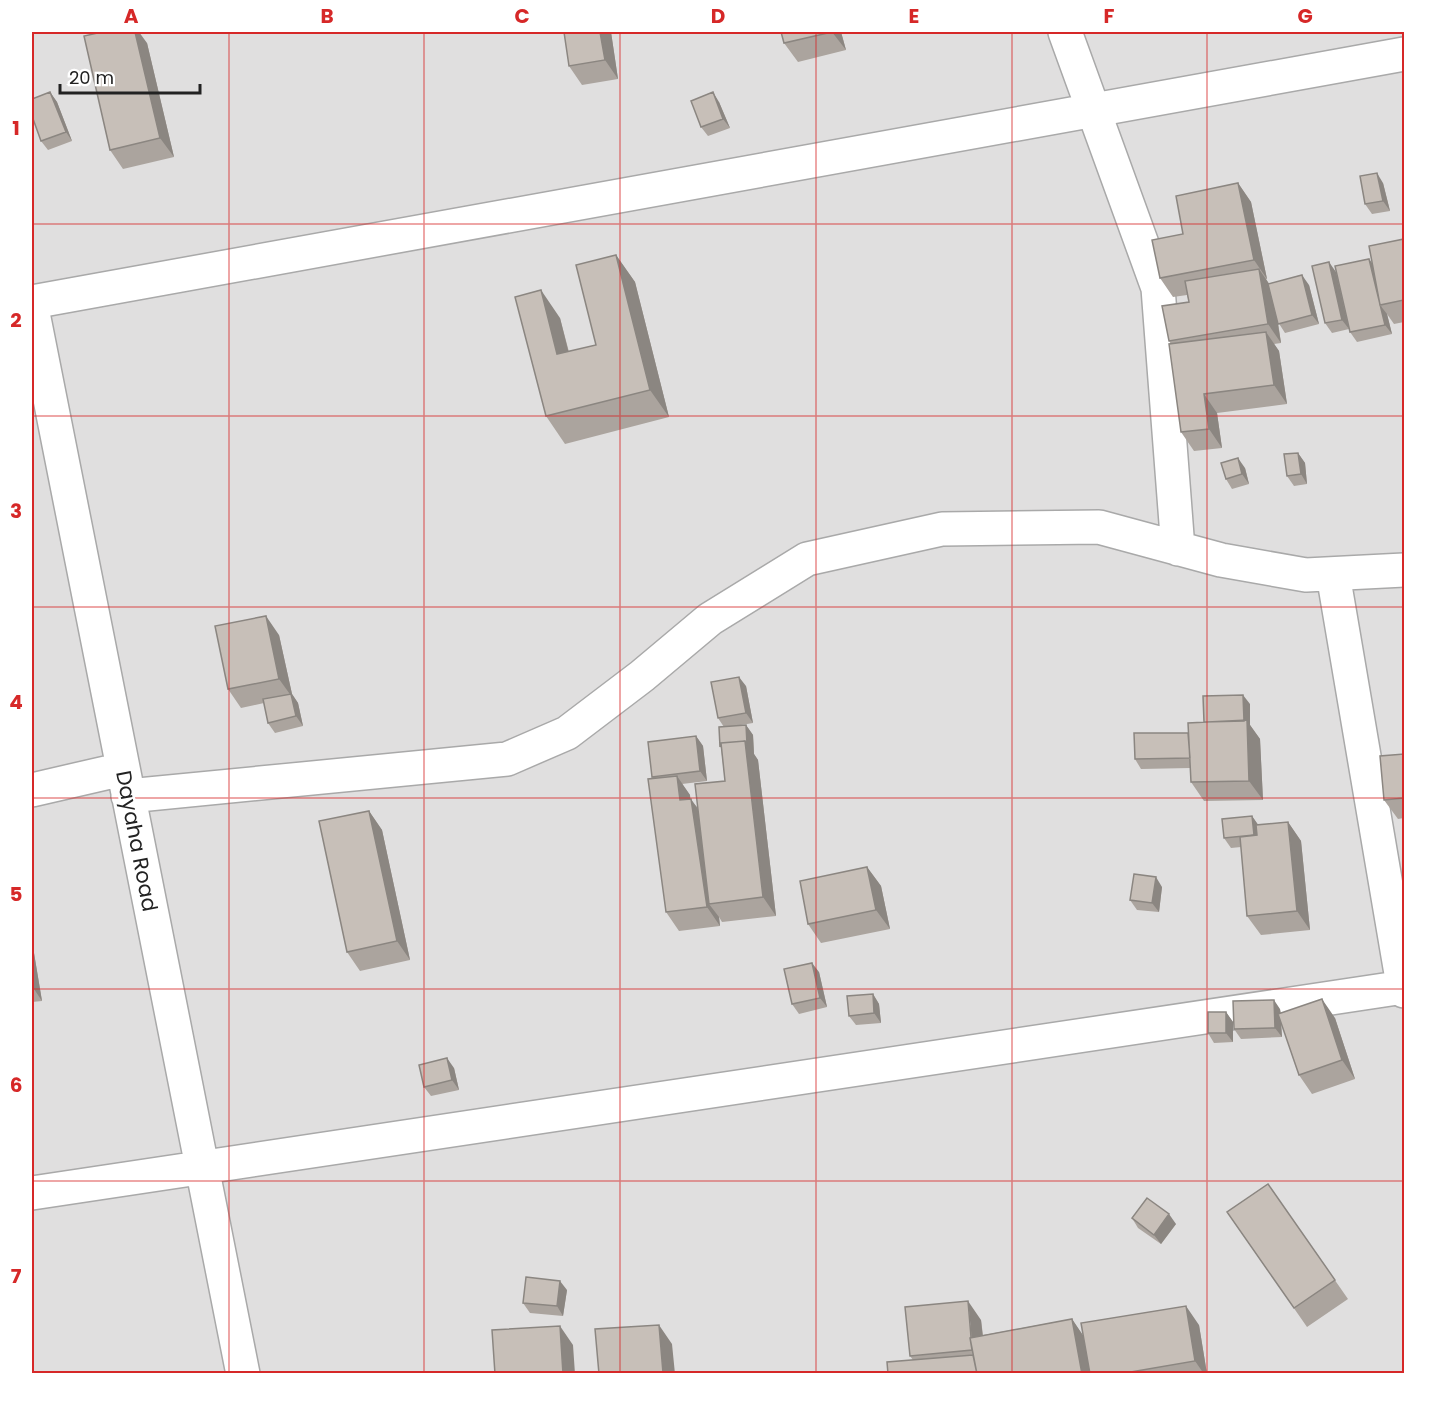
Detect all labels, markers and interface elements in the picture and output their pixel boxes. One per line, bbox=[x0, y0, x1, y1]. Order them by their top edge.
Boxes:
text: A bbox=[124, 2, 139, 30]
text: B bbox=[320, 2, 334, 30]
text: C bbox=[514, 2, 530, 30]
text: D bbox=[711, 2, 725, 30]
text: E bbox=[909, 2, 919, 30]
text: F bbox=[1104, 2, 1115, 30]
text: G bbox=[1297, 2, 1313, 30]
scale bar bbox=[60, 57, 200, 95]
text: 20 m bbox=[69, 65, 114, 90]
text: 1 bbox=[12, 114, 20, 142]
text: 2 bbox=[10, 306, 22, 334]
text: 3 bbox=[10, 497, 22, 525]
text: 4 bbox=[9, 688, 23, 716]
street label: Dayaha Road bbox=[109, 768, 165, 914]
text: 5 bbox=[10, 880, 23, 908]
text: 6 bbox=[10, 1071, 22, 1099]
text: 7 bbox=[11, 1262, 22, 1290]

